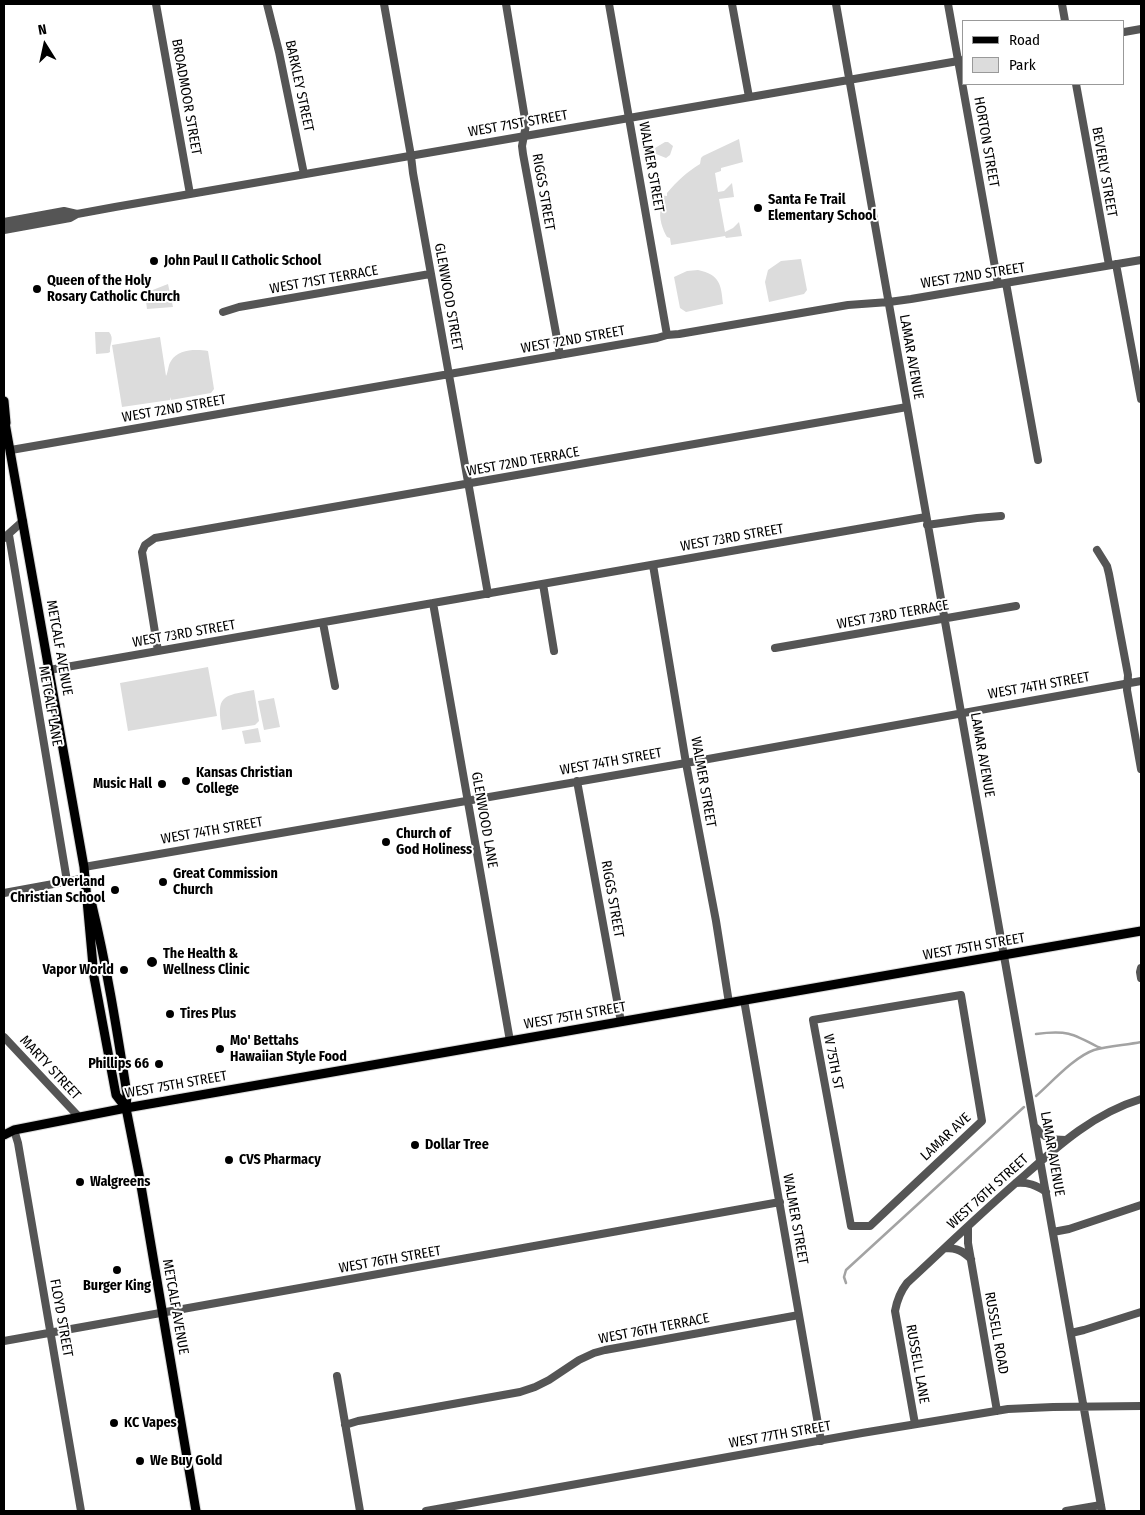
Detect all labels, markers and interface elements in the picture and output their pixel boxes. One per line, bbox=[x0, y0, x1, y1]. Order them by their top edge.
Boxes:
north arrow bbox=[20, 20, 70, 70]
legend bbox=[962, 20, 1125, 85]
text: N bbox=[37, 21, 48, 39]
text: Road bbox=[1009, 31, 1040, 49]
street label: BROADMOOR STREET bbox=[167, 37, 205, 157]
street label: BARKLEY STREET bbox=[281, 39, 317, 133]
text: Park bbox=[1009, 56, 1036, 74]
street label: HORTON STREET bbox=[970, 95, 1002, 189]
street label: WEST 71ST STREET bbox=[467, 107, 569, 141]
street label: WALMER STREET bbox=[635, 120, 667, 214]
street label: BEVERLY STREET bbox=[1088, 126, 1120, 218]
street label: RIGGS STREET bbox=[528, 152, 558, 232]
place label: Santa Fe Trail Elementary School bbox=[768, 192, 876, 224]
marker: Santa Fe Trail Elementary School bbox=[752, 202, 764, 214]
street label: GLENWOOD STREET bbox=[430, 242, 466, 352]
place label: John Paul II Catholic School bbox=[164, 253, 321, 269]
marker: John Paul II Catholic School bbox=[148, 255, 160, 267]
street label: WEST 72ND STREET bbox=[920, 259, 1026, 293]
street label: WEST 71ST TERRACE bbox=[268, 262, 380, 298]
place label: Queen of the Holy Rosary Catholic Church bbox=[47, 273, 180, 306]
marker: Queen of the Holy Rosary Catholic Church bbox=[31, 283, 43, 295]
street label: LAMAR AVENUE bbox=[895, 313, 927, 401]
street label: WEST 72ND STREET bbox=[520, 323, 626, 357]
street label: WEST 72ND STREET bbox=[121, 392, 227, 426]
street label: WEST 72ND TERRACE bbox=[465, 444, 581, 480]
street label: WEST 73RD STREET bbox=[679, 521, 785, 555]
street label: WEST 73RD TERRACE bbox=[836, 597, 950, 633]
street label: METCALF AVENUE bbox=[42, 599, 76, 697]
street label: WEST 73RD STREET bbox=[131, 617, 237, 651]
street label: METCALF LANE bbox=[35, 665, 65, 747]
street label: WEST 74TH STREET bbox=[987, 669, 1091, 703]
street label: LAMAR AVENUE bbox=[966, 711, 998, 799]
street label: WALMER STREET bbox=[687, 735, 719, 829]
street label: WEST 74TH STREET bbox=[559, 745, 663, 779]
place label: Kansas Christian College bbox=[196, 765, 293, 798]
street label: GLENWOOD LANE bbox=[467, 771, 501, 869]
marker: Kansas Christian College bbox=[180, 775, 192, 787]
place label: Music Hall bbox=[93, 776, 152, 792]
marker: Music Hall bbox=[156, 778, 168, 790]
street label: WEST 74TH STREET bbox=[160, 814, 264, 848]
place label: Church of God Holiness bbox=[396, 826, 472, 859]
marker: Church of God Holiness bbox=[380, 836, 392, 848]
street label: RIGGS STREET bbox=[597, 859, 627, 939]
place label: Great Commission Church bbox=[173, 866, 278, 899]
place label: Overland Christian School bbox=[10, 874, 105, 906]
marker: Great Commission Church bbox=[157, 876, 169, 888]
marker: Overland Christian School bbox=[109, 884, 121, 896]
street label: WEST 75TH STREET bbox=[922, 930, 1026, 964]
place label: The Health & Wellness Clinic bbox=[163, 946, 250, 979]
marker: The Health & Wellness Clinic bbox=[145, 955, 159, 969]
place label: Vapor World bbox=[42, 962, 114, 978]
marker: Vapor World bbox=[118, 964, 130, 976]
street label: WEST 75TH STREET bbox=[523, 999, 627, 1033]
place label: Tires Plus bbox=[180, 1006, 236, 1022]
marker: Tires Plus bbox=[164, 1008, 176, 1020]
street label: MARTY STREET bbox=[16, 1032, 84, 1104]
place label: Mo' Bettahs Hawaiian Style Food bbox=[230, 1033, 347, 1066]
street label: W 75TH ST bbox=[819, 1033, 847, 1091]
marker: Mo' Bettahs Hawaiian Style Food bbox=[214, 1043, 226, 1055]
place label: Phillips 66 bbox=[88, 1056, 149, 1072]
marker: Phillips 66 bbox=[153, 1058, 165, 1070]
street label: WEST 75TH STREET bbox=[124, 1068, 228, 1102]
street label: LAMAR AVE bbox=[917, 1109, 975, 1165]
street label: LAMAR AVENUE bbox=[1036, 1110, 1068, 1198]
place label: Dollar Tree bbox=[425, 1137, 489, 1153]
marker: Dollar Tree bbox=[409, 1139, 421, 1151]
street label: WEST 76TH STREET bbox=[944, 1151, 1032, 1233]
place label: CVS Pharmacy bbox=[239, 1152, 321, 1168]
marker: CVS Pharmacy bbox=[223, 1154, 235, 1166]
street label: WALMER STREET bbox=[779, 1172, 811, 1266]
place label: Walgreens bbox=[90, 1174, 150, 1190]
marker: Walgreens bbox=[74, 1176, 86, 1188]
street label: WEST 76TH STREET bbox=[338, 1243, 442, 1277]
street label: METCALF AVENUE bbox=[158, 1258, 192, 1356]
marker: Burger King bbox=[111, 1264, 123, 1276]
street label: FLOYD STREET bbox=[46, 1278, 76, 1358]
place label: Burger King bbox=[83, 1278, 151, 1294]
street label: RUSSELL ROAD bbox=[980, 1291, 1012, 1375]
street label: WEST 76TH TERRACE bbox=[597, 1310, 711, 1348]
street label: RUSSELL LANE bbox=[902, 1323, 932, 1405]
place label: KC Vapes bbox=[124, 1415, 177, 1431]
marker: KC Vapes bbox=[108, 1417, 120, 1429]
street label: WEST 77TH STREET bbox=[728, 1418, 832, 1452]
place label: We Buy Gold bbox=[150, 1453, 222, 1469]
marker: We Buy Gold bbox=[134, 1455, 146, 1467]

